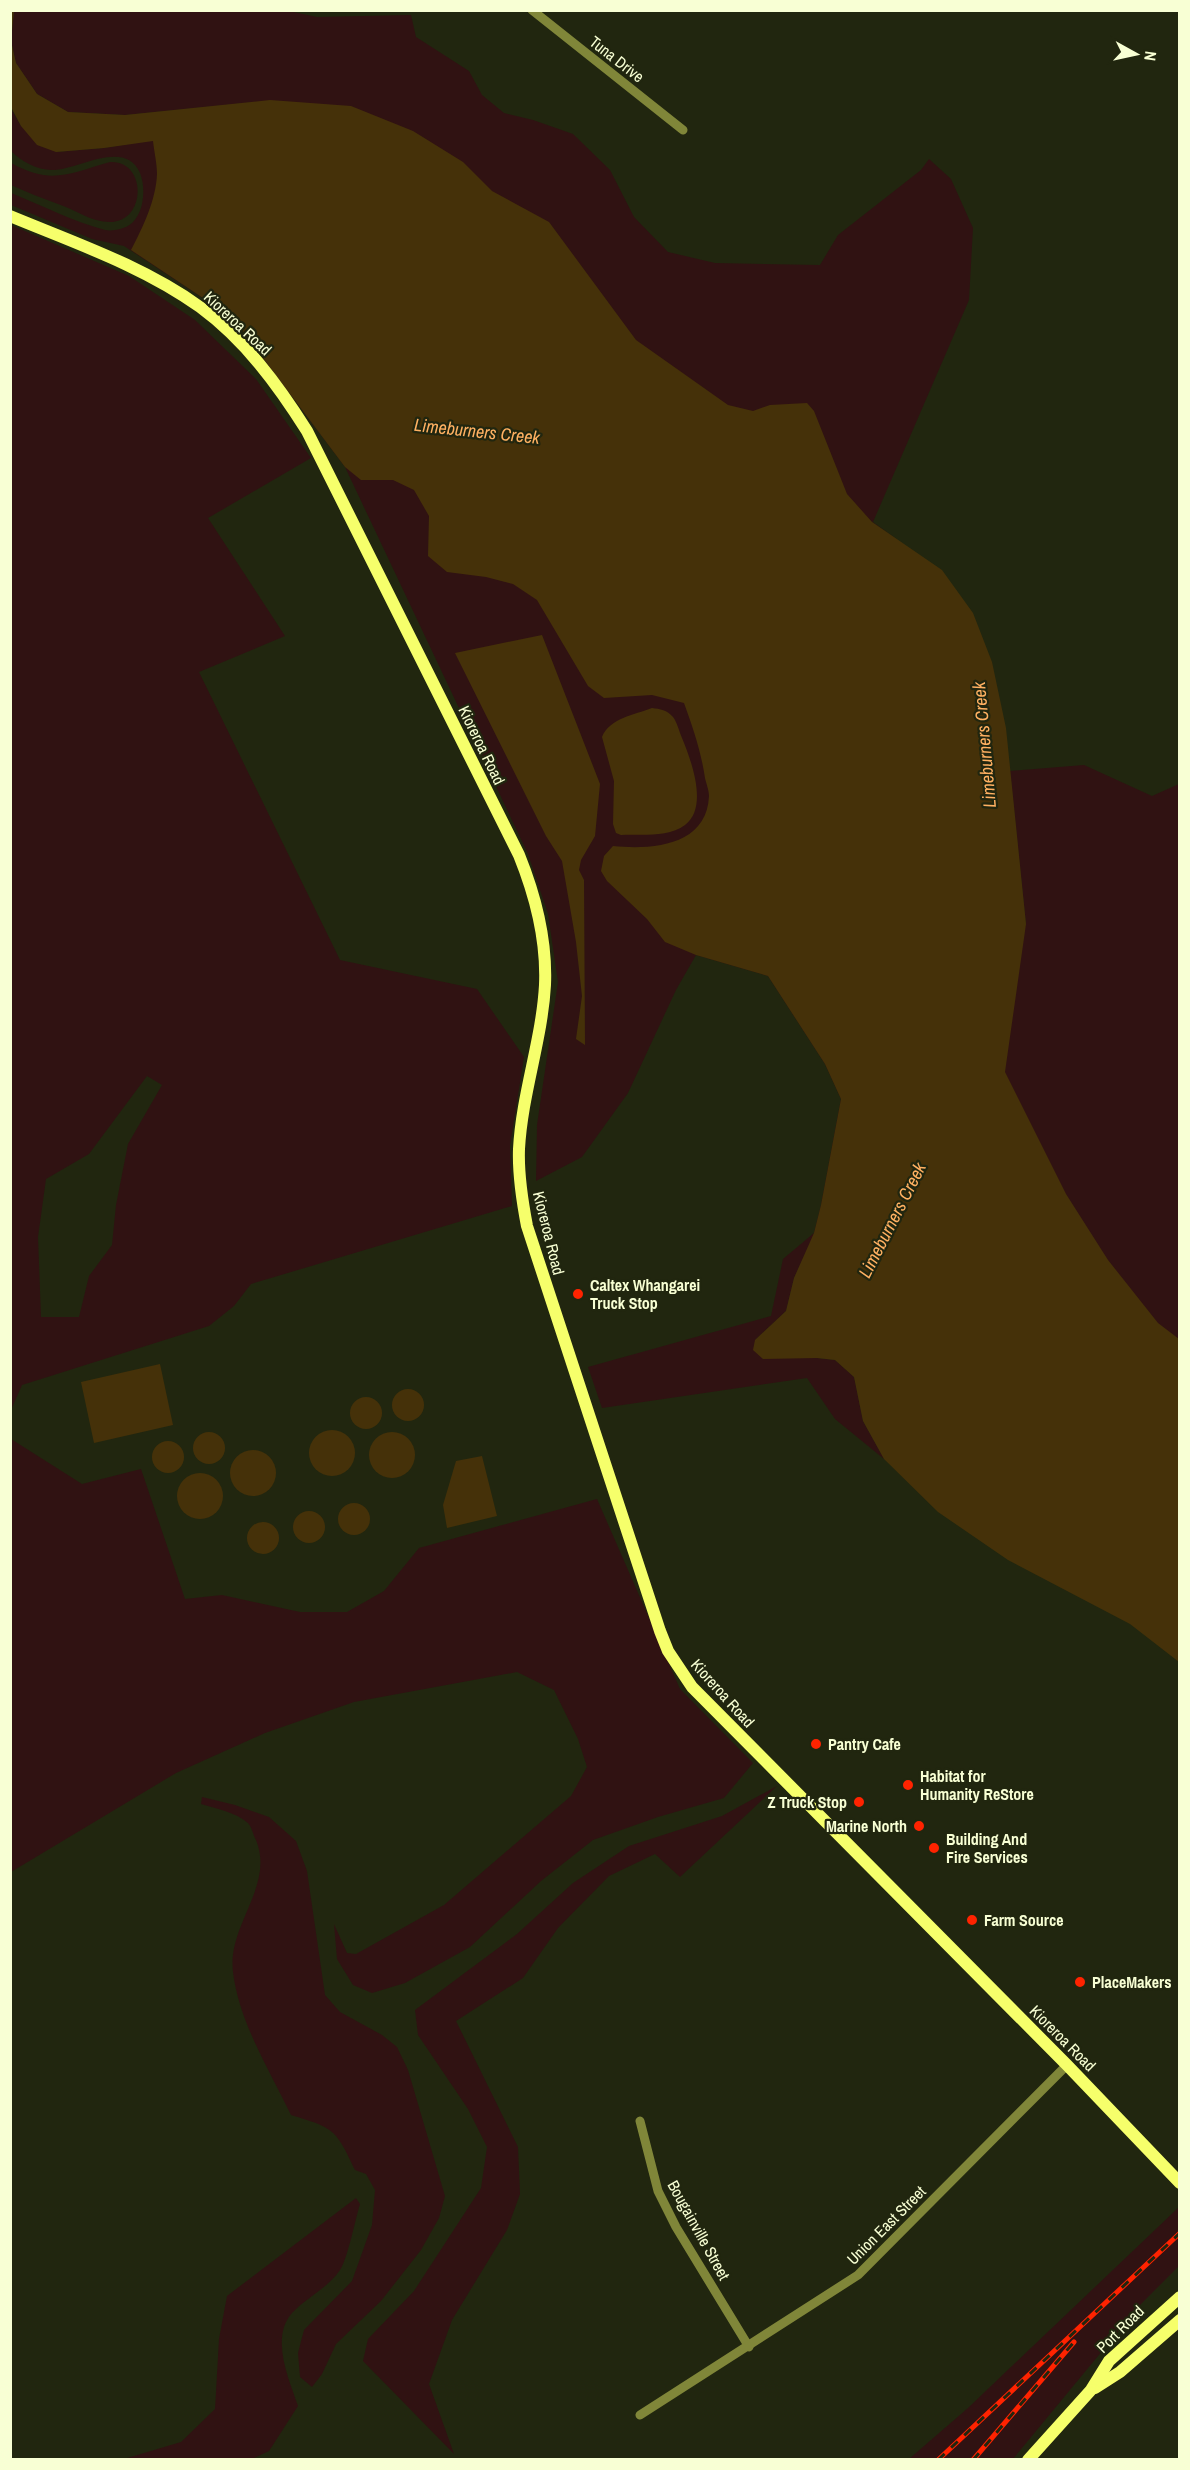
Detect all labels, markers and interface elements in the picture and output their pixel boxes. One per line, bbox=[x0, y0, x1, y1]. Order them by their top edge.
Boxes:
north arrow bbox=[1106, 24, 1166, 84]
street label: Tuna Drive bbox=[585, 31, 649, 87]
text: N bbox=[1139, 50, 1162, 62]
street label: Kioreroa Road bbox=[199, 286, 277, 360]
water label: Limeburners Creek bbox=[413, 412, 542, 450]
water label: Limeburners Creek bbox=[966, 680, 1002, 809]
street label: Kioreroa Road bbox=[453, 702, 511, 788]
water label: Limeburners Creek bbox=[852, 1157, 932, 1282]
street label: Kioreroa Road bbox=[528, 1189, 570, 1277]
place label: Caltex Whangarei Truck Stop bbox=[590, 1274, 700, 1314]
marker: Caltex Whangarei Truck Stop bbox=[571, 1287, 585, 1301]
street label: Kioreroa Road bbox=[686, 1654, 760, 1732]
place label: Pantry Cafe bbox=[828, 1733, 901, 1755]
marker: Pantry Cafe bbox=[809, 1737, 823, 1751]
place label: Habitat for Humanity ReStore bbox=[920, 1765, 1034, 1805]
marker: Habitat for Humanity ReStore bbox=[901, 1778, 915, 1792]
place label: Z Truck Stop bbox=[768, 1791, 847, 1813]
marker: Z Truck Stop bbox=[852, 1795, 866, 1809]
place label: Marine North bbox=[826, 1815, 907, 1837]
marker: Marine North bbox=[912, 1819, 926, 1833]
place label: Building And Fire Services bbox=[946, 1828, 1028, 1868]
marker: Building And Fire Services bbox=[927, 1841, 941, 1855]
place label: Farm Source bbox=[984, 1909, 1064, 1931]
marker: Farm Source bbox=[965, 1913, 979, 1927]
place label: PlaceMakers bbox=[1092, 1971, 1172, 1993]
marker: PlaceMakers bbox=[1073, 1975, 1087, 1989]
street label: Kioreroa Road bbox=[1025, 2000, 1101, 2076]
street label: Bougainville Street bbox=[663, 2176, 736, 2284]
street label: Union East Street bbox=[842, 2180, 931, 2269]
street label: Port Road bbox=[1091, 2300, 1149, 2358]

